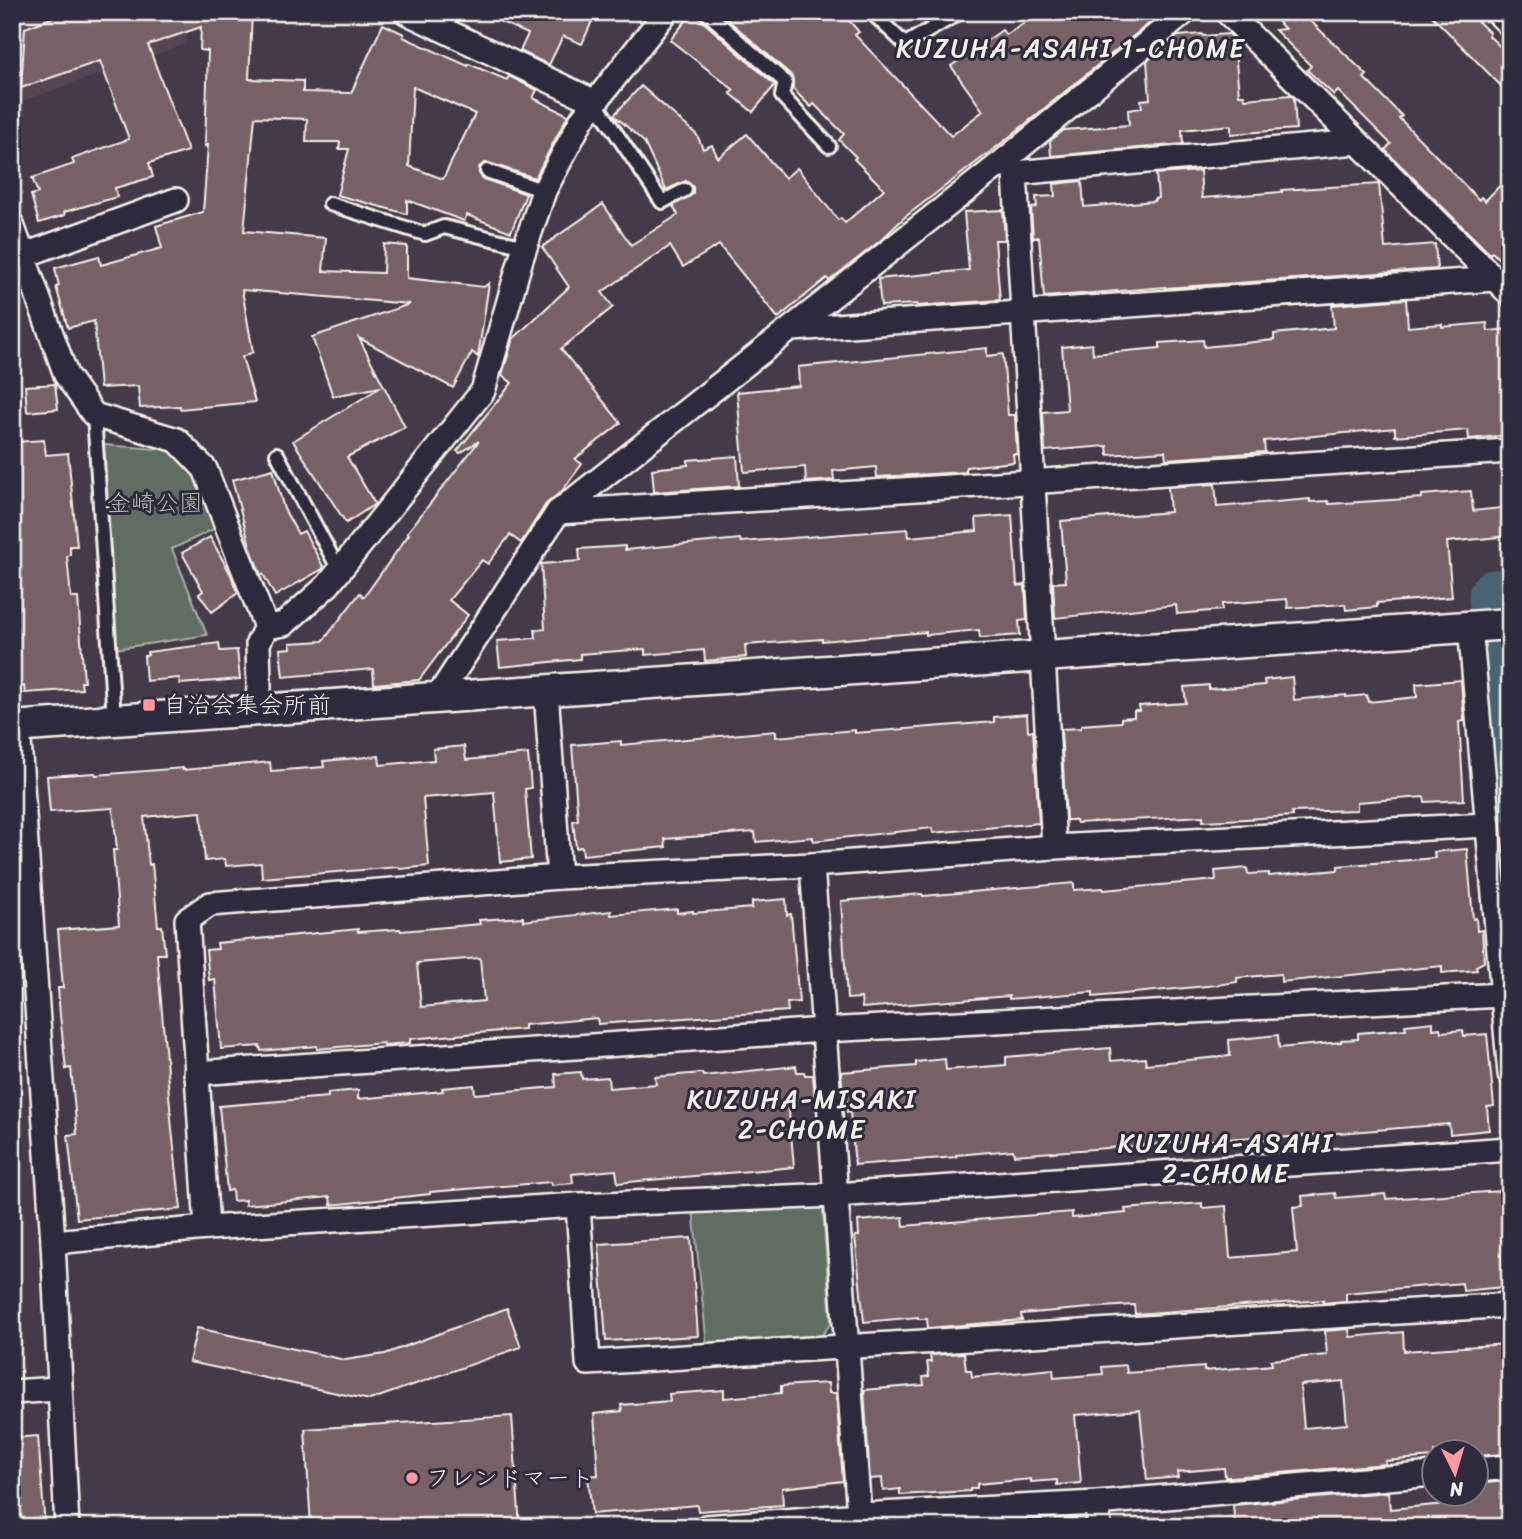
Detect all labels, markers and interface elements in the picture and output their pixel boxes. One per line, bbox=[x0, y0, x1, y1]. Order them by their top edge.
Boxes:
district label: KUZUHA-ASAHI 1-CHOME bbox=[896, 25, 1246, 71]
park label: 金崎公園 bbox=[107, 482, 203, 524]
place label: 自治会集会所前 bbox=[163, 684, 331, 726]
marker: 自治会集会所前 bbox=[141, 697, 157, 713]
district label: KUZUHA-MISAKI 2-CHOME bbox=[687, 1076, 917, 1152]
district label: KUZUHA-ASAHI 2-CHOME bbox=[1118, 1120, 1334, 1196]
north arrow bbox=[1420, 1438, 1490, 1508]
place label: フレンドマート bbox=[426, 1457, 594, 1499]
marker: フレンドマート bbox=[404, 1470, 420, 1486]
text: N bbox=[1448, 1472, 1465, 1507]

